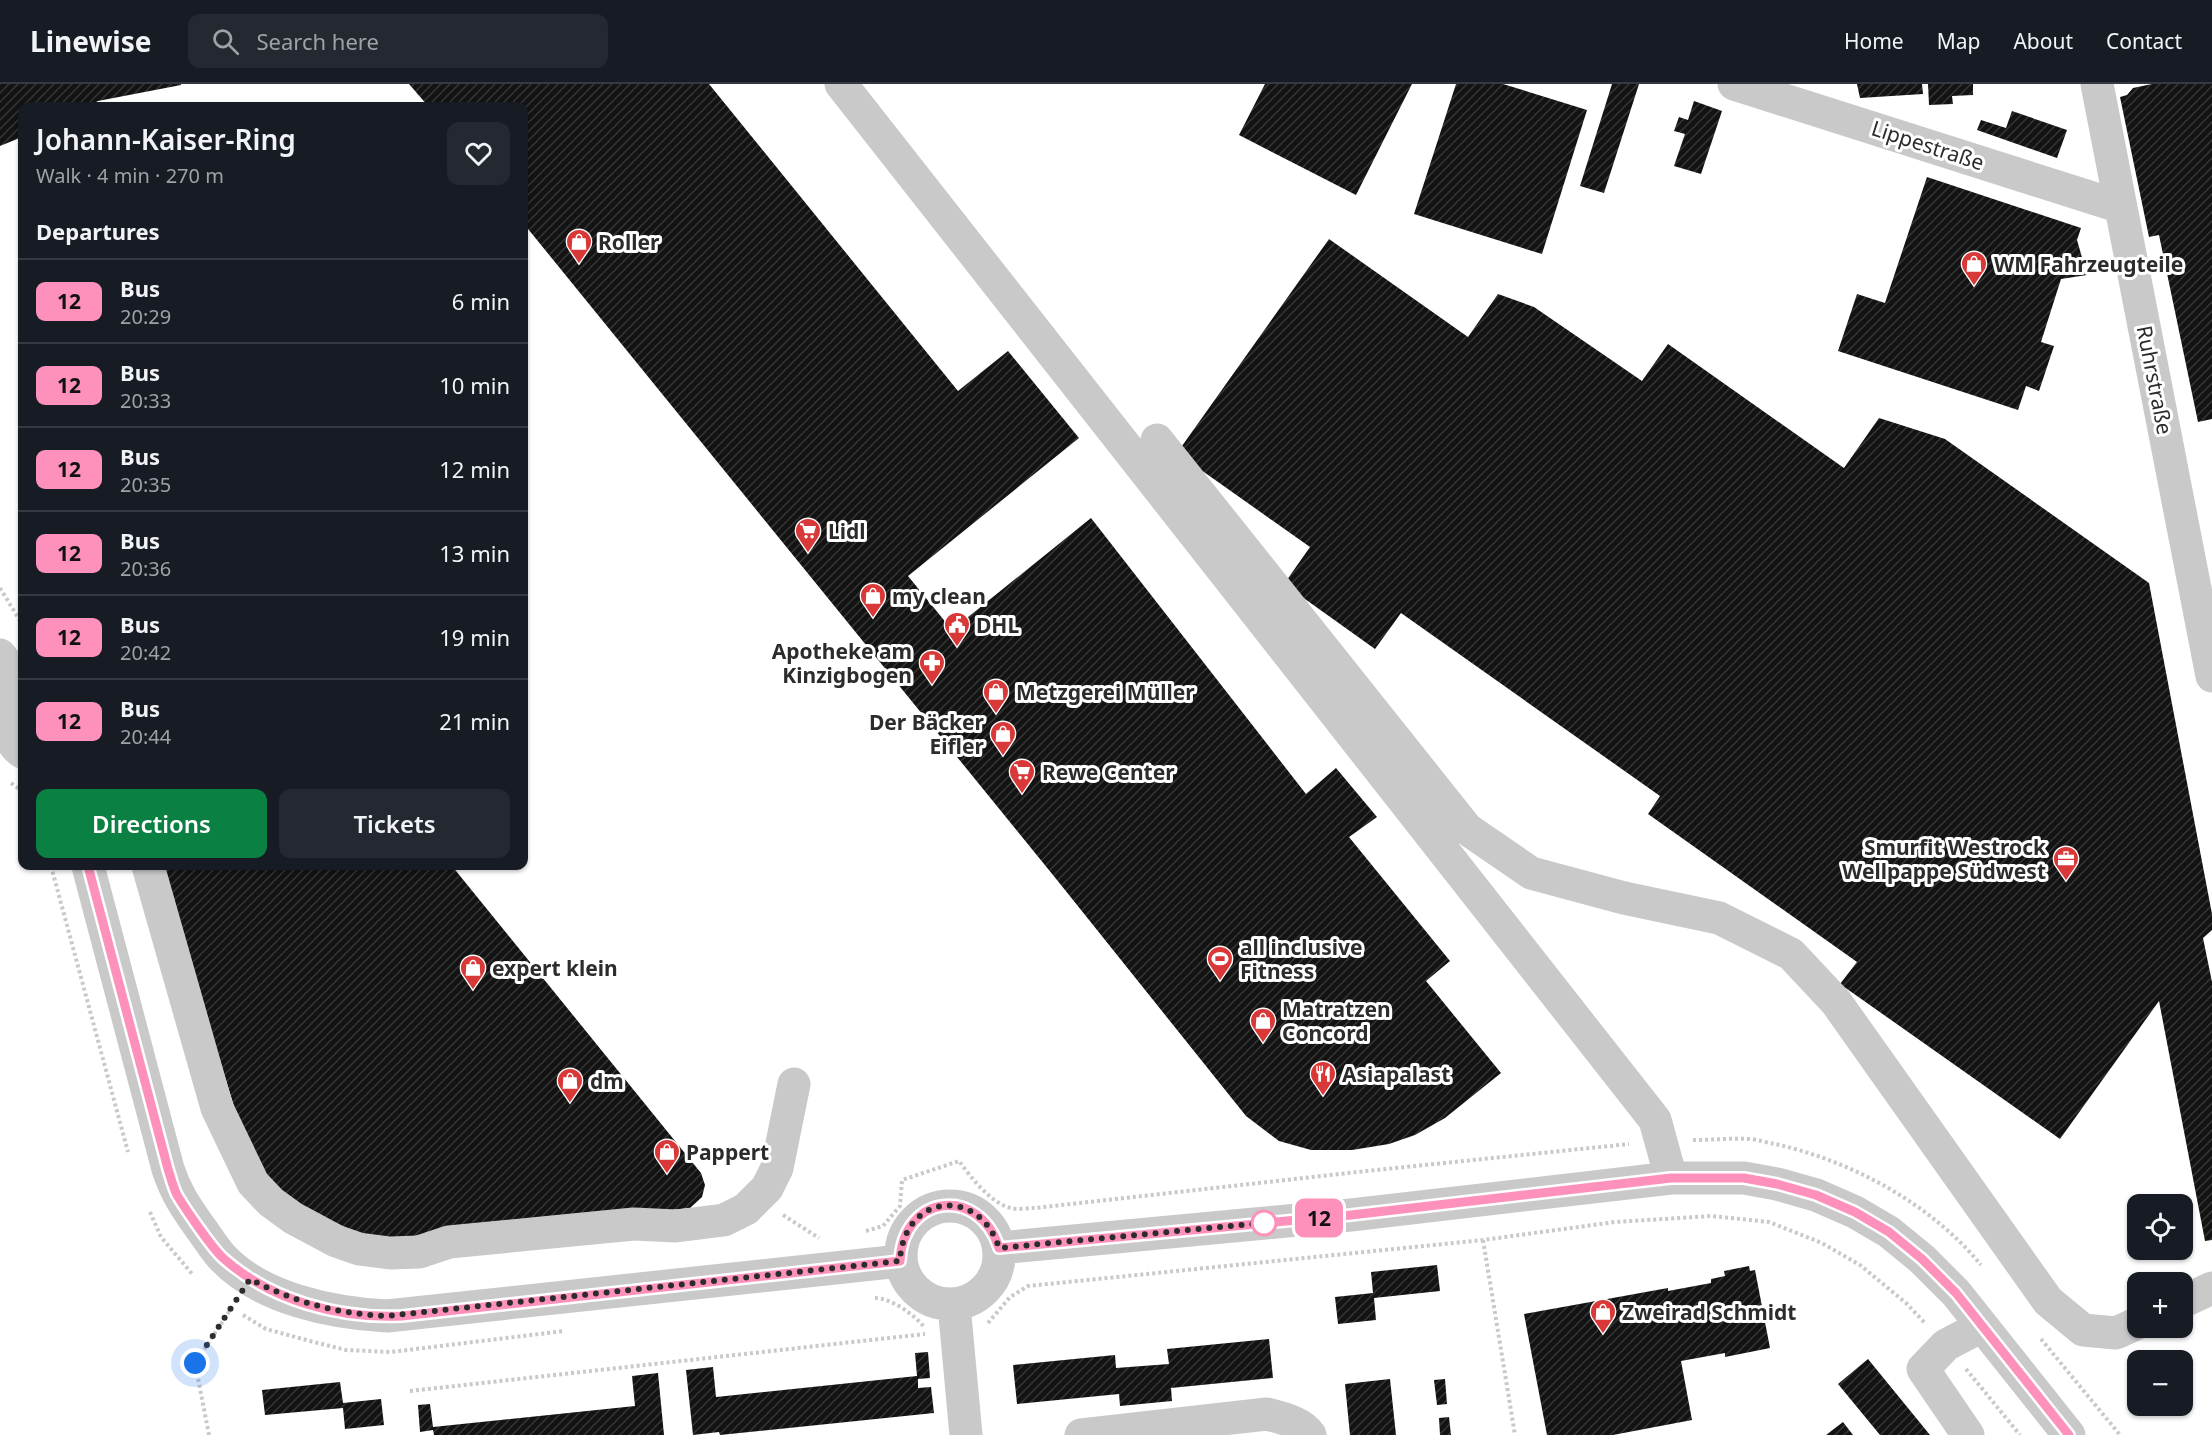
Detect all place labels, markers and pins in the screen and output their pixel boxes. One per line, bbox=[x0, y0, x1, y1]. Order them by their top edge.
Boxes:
shop icon: Roller bbox=[564, 227, 594, 265]
place label: Roller bbox=[598, 228, 660, 256]
shop icon: WM Fahrzeugteile bbox=[1959, 249, 1989, 287]
place label: WM Fahrzeugteile bbox=[1994, 250, 2183, 278]
supermarket icon: Lidl bbox=[793, 516, 823, 554]
place label: Lidl bbox=[828, 517, 866, 545]
shop icon: my clean bbox=[858, 581, 888, 619]
place label: my clean bbox=[892, 582, 986, 610]
public building icon: DHL bbox=[942, 610, 972, 648]
place label: DHL bbox=[976, 611, 1019, 639]
place label: Apotheke am Kinzigbogen bbox=[772, 637, 912, 689]
pharmacy icon: Apotheke am Kinzigbogen bbox=[917, 648, 947, 686]
shop icon: Metzgerei Müller bbox=[981, 677, 1011, 715]
place label: Metzgerei Müller bbox=[1016, 678, 1195, 706]
place label: Der Bäcker Eifler bbox=[869, 708, 985, 760]
shop icon: Der Bäcker Eifler bbox=[988, 719, 1018, 757]
supermarket icon: Rewe Center bbox=[1007, 757, 1037, 795]
place label: Rewe Center bbox=[1042, 758, 1175, 786]
place label: Smurfit Westrock Wellpappe Südwest bbox=[1842, 833, 2047, 885]
office icon: Smurfit Westrock Wellpappe Südwest bbox=[2051, 844, 2081, 882]
place label: all inclusive Fitness bbox=[1240, 933, 1363, 985]
sports icon: all inclusive Fitness bbox=[1205, 944, 1235, 982]
shop icon: expert klein bbox=[458, 953, 488, 991]
place label: expert klein bbox=[492, 954, 618, 982]
place label: Matratzen Concord bbox=[1282, 995, 1391, 1047]
shop icon: Matratzen Concord bbox=[1248, 1006, 1278, 1044]
restaurant icon: Asiapalast bbox=[1308, 1059, 1338, 1097]
place label: Asiapalast bbox=[1342, 1060, 1450, 1088]
shop icon: dm bbox=[555, 1066, 585, 1104]
place label: dm bbox=[590, 1067, 624, 1095]
shop icon: Pappert bbox=[652, 1137, 682, 1175]
place label: Pappert bbox=[686, 1138, 769, 1166]
unlabelled marker bbox=[1251, 1210, 1277, 1236]
shop icon: Zweirad Schmidt bbox=[1588, 1297, 1618, 1335]
place label: Zweirad Schmidt bbox=[1622, 1298, 1796, 1326]

